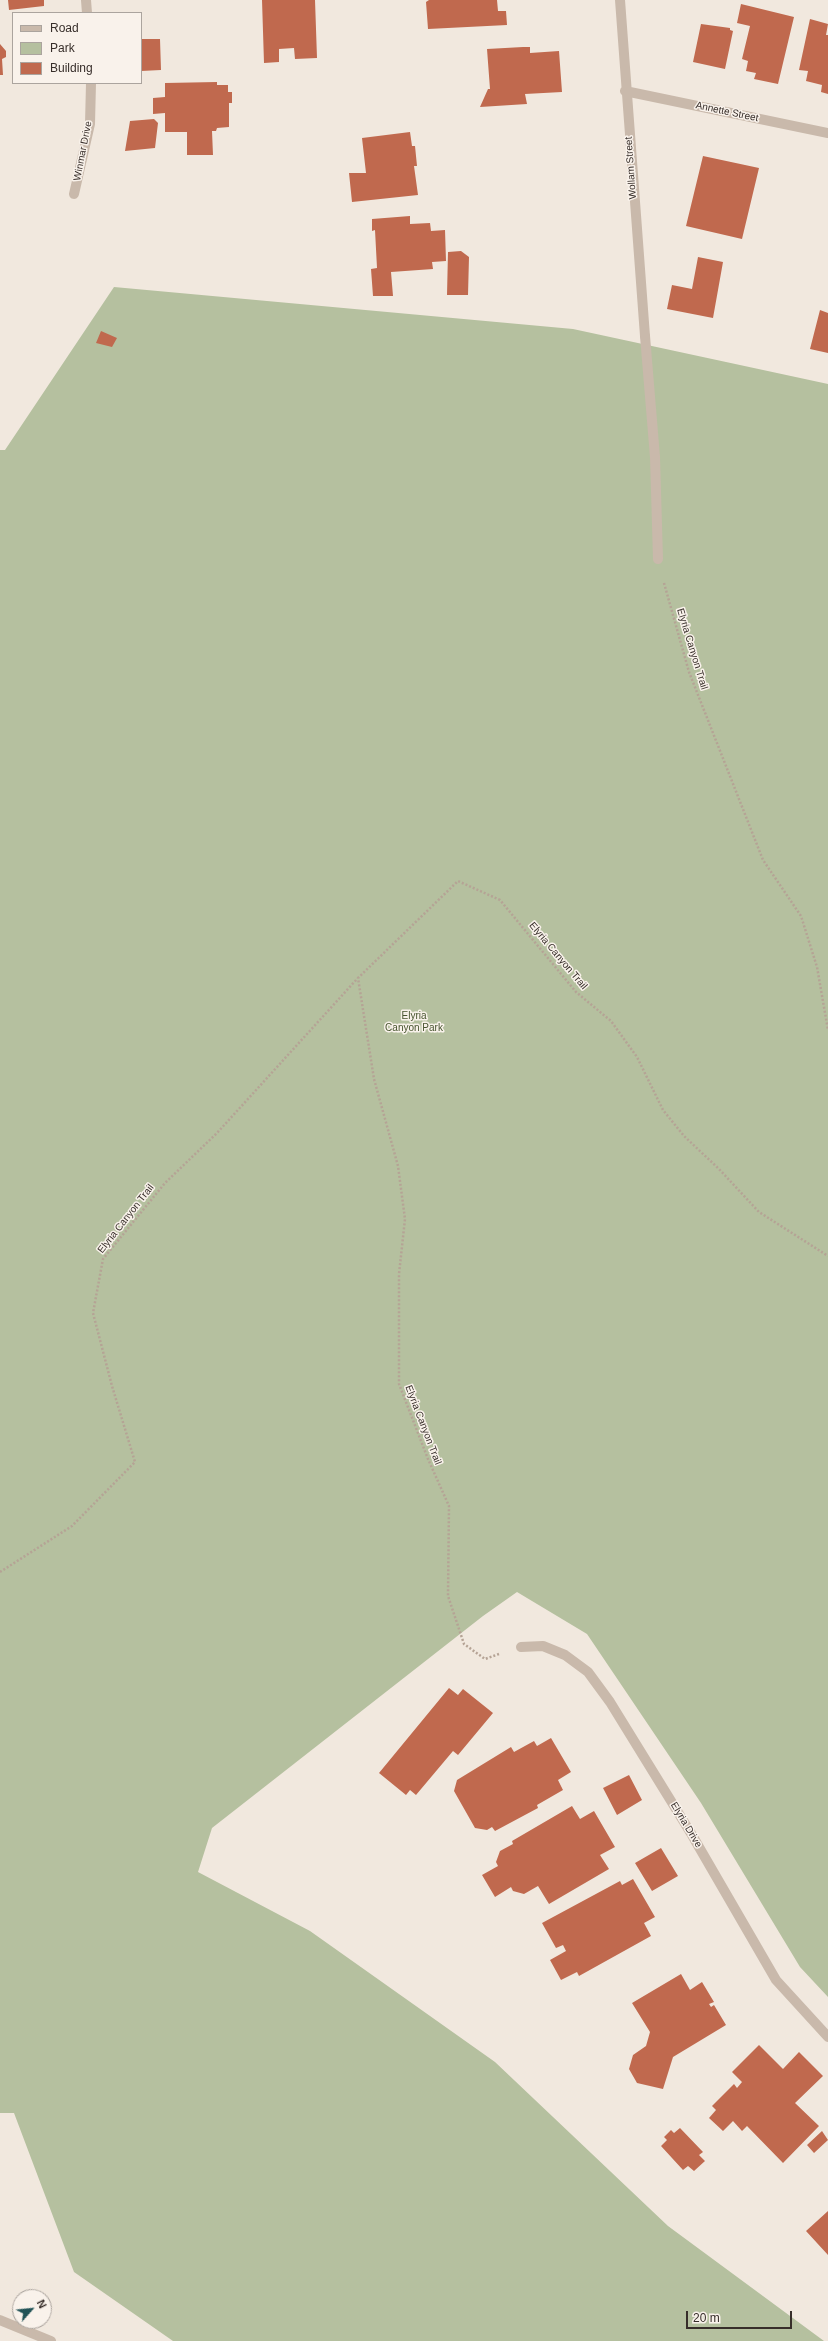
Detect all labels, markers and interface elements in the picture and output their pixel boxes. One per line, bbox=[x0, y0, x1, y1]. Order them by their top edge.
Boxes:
legend bbox=[12, 12, 142, 84]
text: Road bbox=[50, 21, 79, 35]
text: Park bbox=[50, 41, 75, 55]
text: Building bbox=[50, 61, 93, 75]
street label: Annette Street bbox=[694, 99, 760, 125]
street label: Winmar Drive bbox=[71, 120, 95, 182]
street label: Wollam Street bbox=[623, 136, 639, 200]
street label: Elyria Canyon Trail bbox=[674, 607, 710, 691]
street label: Elyria Canyon Trail bbox=[526, 920, 590, 992]
park label: Elyria Canyon Park bbox=[385, 1010, 443, 1034]
street label: Elyria Canyon Trail bbox=[95, 1182, 157, 1256]
street label: Elyria Canyon Trail bbox=[402, 1384, 444, 1466]
street label: Elyria Drive bbox=[668, 1800, 704, 1850]
north arrow bbox=[12, 2289, 52, 2329]
text: N bbox=[35, 2298, 49, 2310]
scale bar bbox=[688, 2303, 794, 2329]
text: 20 m bbox=[693, 2311, 720, 2325]

